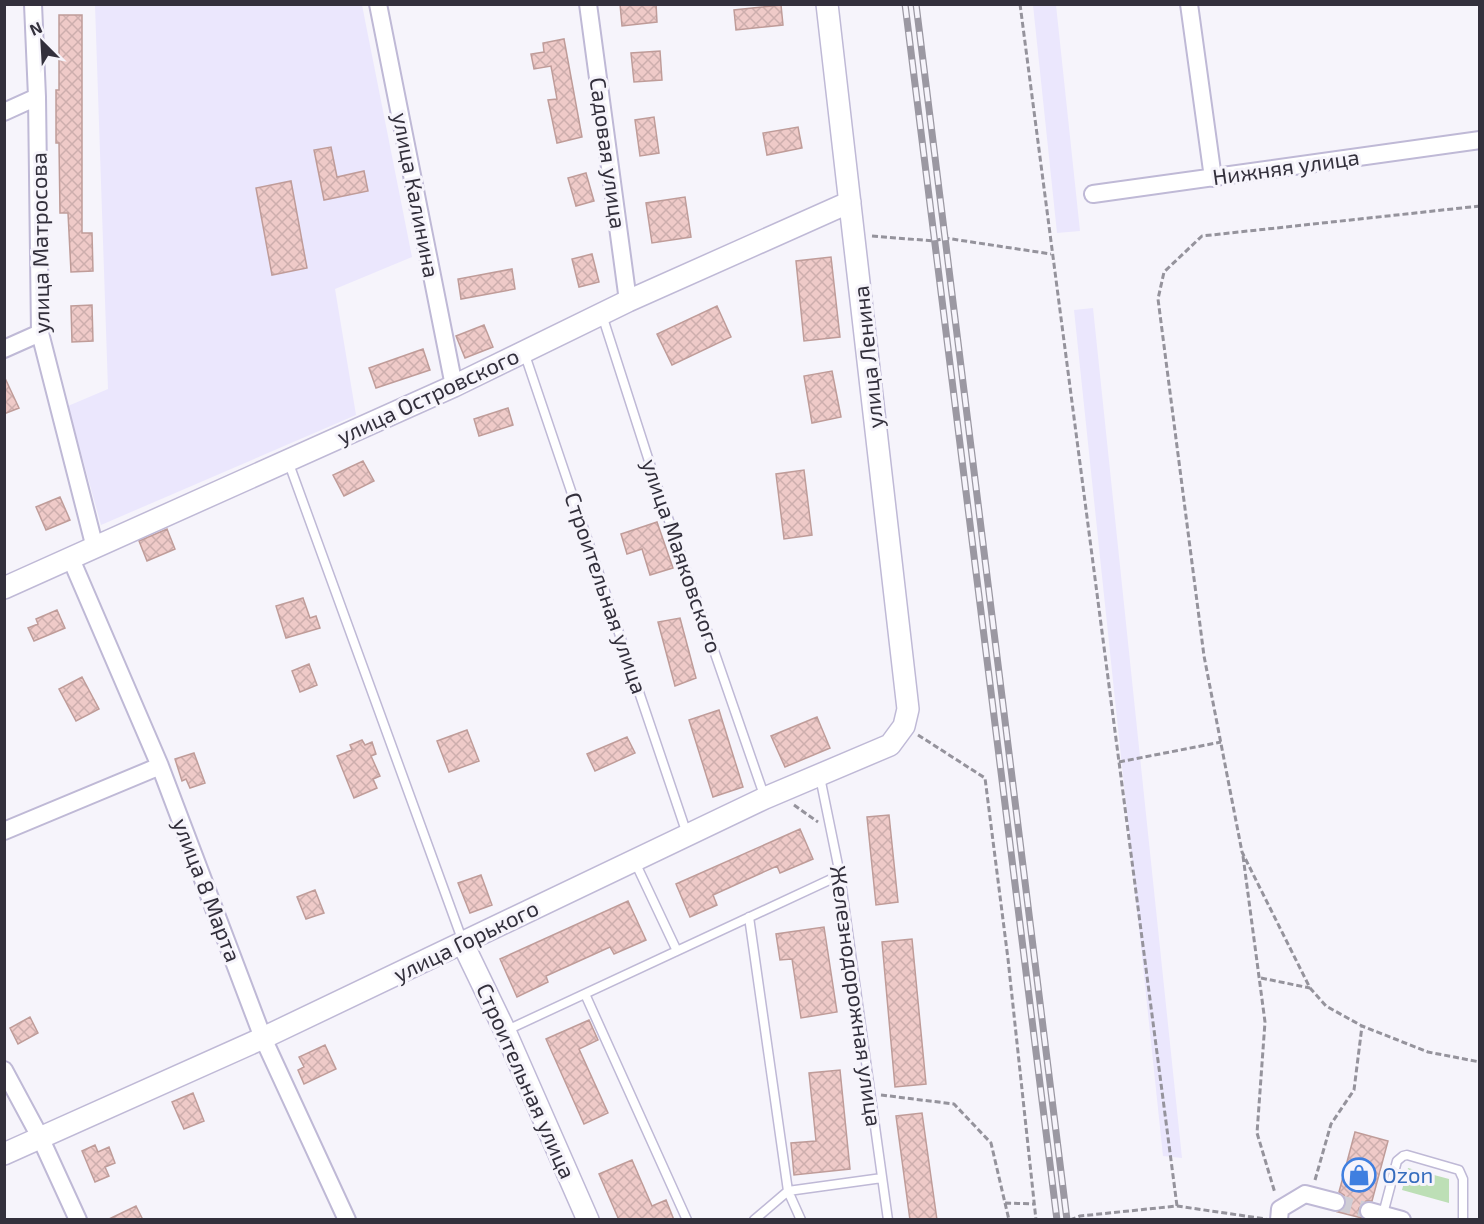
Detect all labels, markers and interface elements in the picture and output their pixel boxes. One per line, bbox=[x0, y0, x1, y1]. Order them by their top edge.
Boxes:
north arrow bbox=[12, 12, 72, 72]
text: N bbox=[27, 17, 45, 39]
street label: Садовая улица bbox=[585, 75, 632, 230]
street label: улица Калинина bbox=[387, 110, 446, 280]
street label: Нижняя улица bbox=[1211, 143, 1361, 190]
street label: улица Матросова bbox=[24, 152, 55, 334]
street label: улица Ленина bbox=[847, 284, 888, 430]
street label: улица Островского bbox=[332, 342, 523, 450]
street label: улица Маяковского bbox=[637, 455, 728, 657]
street label: Строительная улица bbox=[559, 489, 654, 697]
street label: улица 8 Марта bbox=[168, 814, 247, 966]
street label: Железнодорожная улица bbox=[825, 864, 888, 1128]
street label: улица Горького bbox=[389, 894, 543, 987]
street label: Строительная улица bbox=[471, 979, 582, 1183]
shop icon: Ozon bbox=[1341, 1157, 1377, 1193]
place label: Ozon bbox=[1382, 1161, 1433, 1187]

